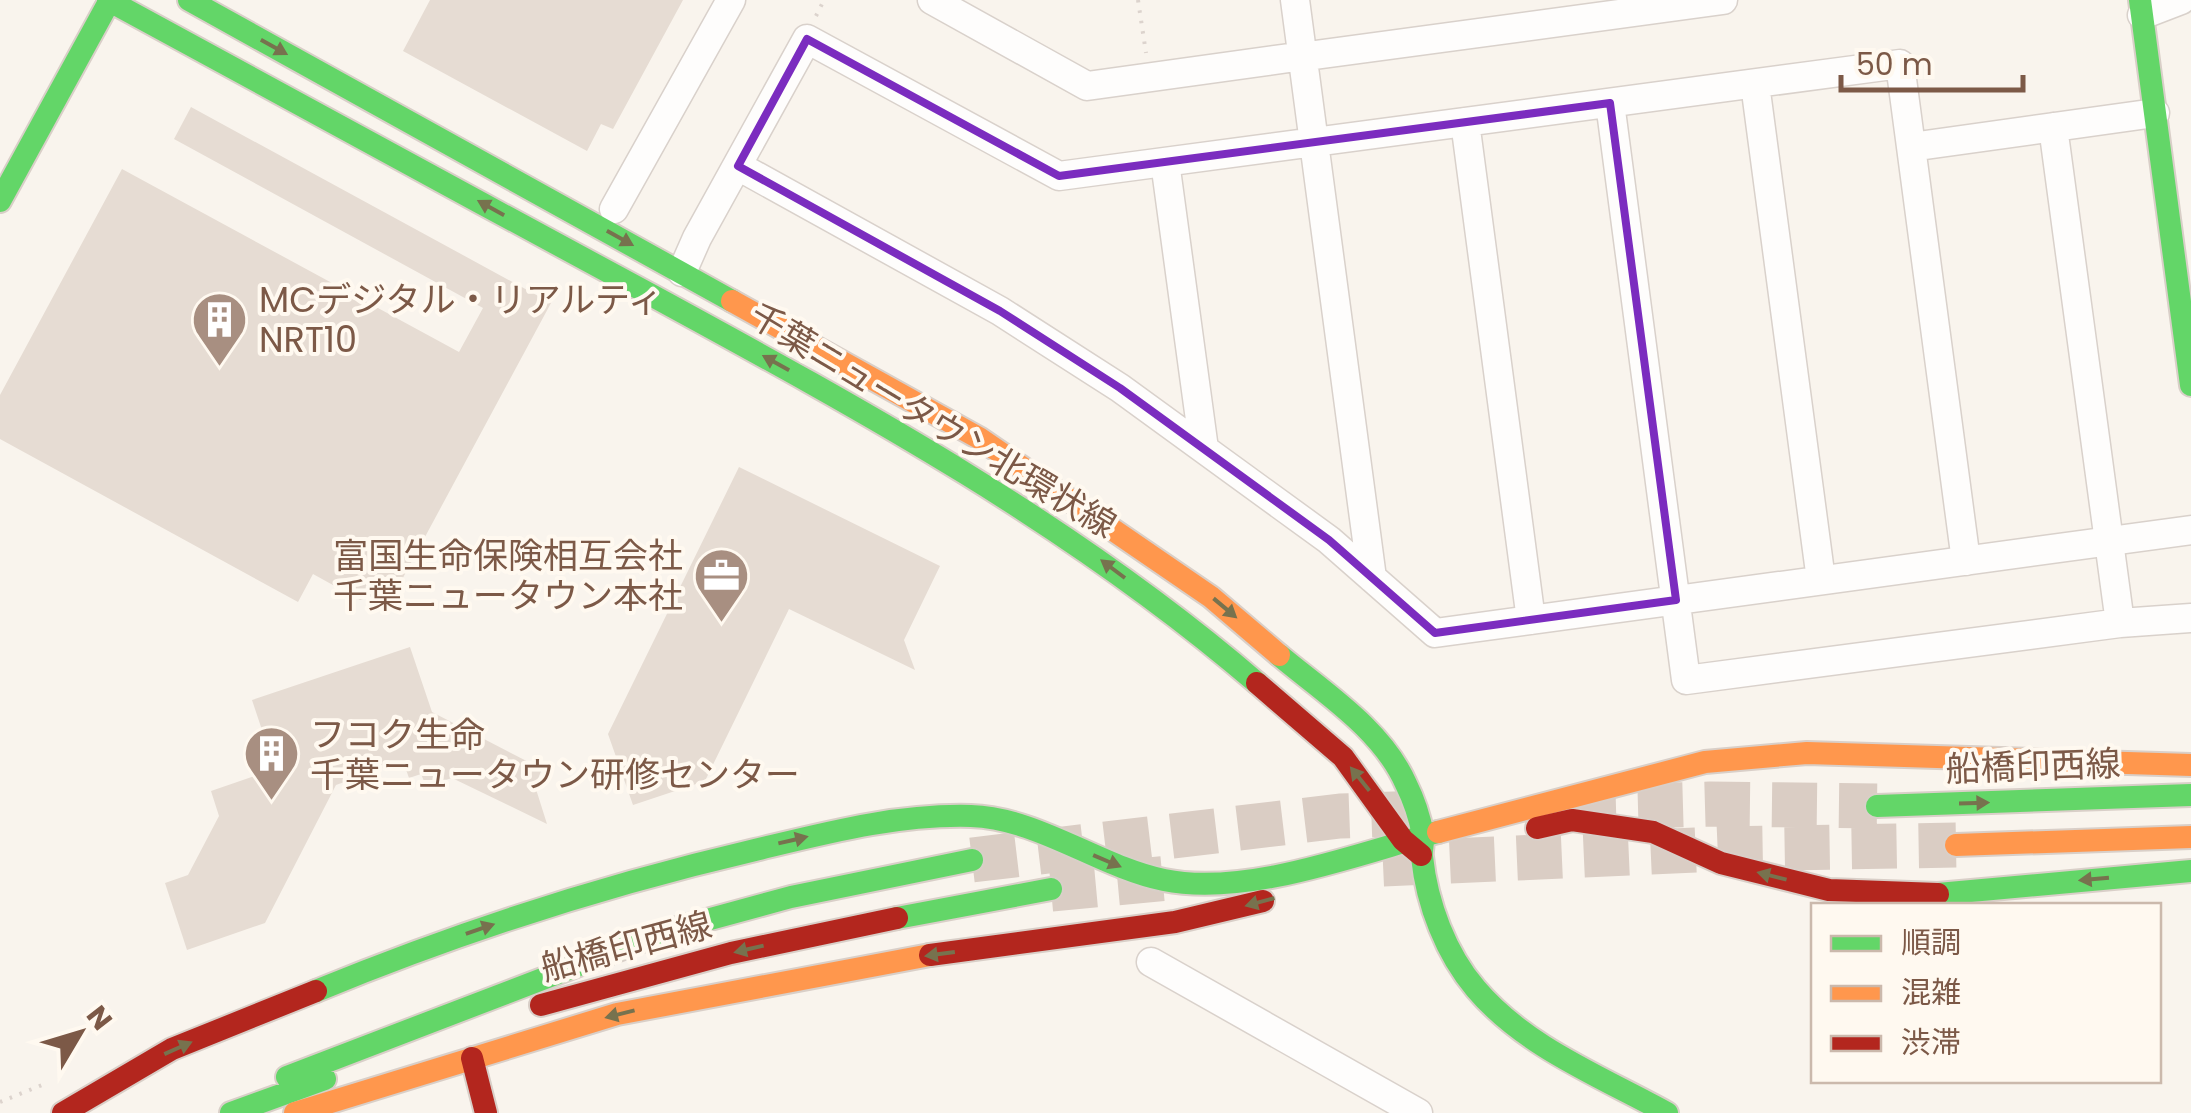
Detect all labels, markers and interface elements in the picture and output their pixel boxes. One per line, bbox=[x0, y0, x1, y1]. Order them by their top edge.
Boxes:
scale bar bbox=[1841, 30, 2024, 92]
one-way arrow bbox=[260, 38, 288, 56]
text: 50 m bbox=[1856, 43, 1933, 86]
one-way arrow bbox=[476, 200, 505, 217]
one-way arrow bbox=[606, 229, 634, 247]
place label: MCデジタル・リアルティ NRT10 bbox=[259, 275, 663, 364]
building icon: MCデジタル・リアルティ NRT10 bbox=[190, 289, 250, 368]
street label: 千葉ニュータウン北環状線 bbox=[740, 291, 1126, 549]
one-way arrow bbox=[762, 355, 790, 373]
place label: 富国生命保険相互会社 千葉ニュータウン本社 bbox=[333, 531, 683, 620]
office icon: 富国生命保険相互会社 千葉ニュータウン本社 bbox=[692, 545, 752, 624]
one-way arrow bbox=[1100, 559, 1126, 580]
one-way arrow bbox=[1212, 597, 1237, 619]
place label: フコク生命 千葉ニュータウン研修センター bbox=[310, 710, 800, 799]
building icon: フコク生命 千葉ニュータウン研修センター bbox=[241, 724, 301, 803]
street label: 船橋印西線 bbox=[1945, 738, 2121, 794]
one-way arrow bbox=[1350, 766, 1371, 792]
one-way arrow bbox=[1959, 794, 1991, 810]
one-way arrow bbox=[778, 832, 809, 847]
one-way arrow bbox=[1093, 853, 1123, 869]
one-way arrow bbox=[1756, 868, 1787, 883]
one-way arrow bbox=[2077, 872, 2109, 888]
one-way arrow bbox=[1244, 895, 1275, 910]
street label: 船橋印西線 bbox=[535, 900, 717, 992]
legend bbox=[1811, 903, 2161, 1083]
one-way arrow bbox=[466, 920, 496, 935]
text: 順調 bbox=[1901, 921, 1961, 964]
one-way arrow bbox=[733, 942, 764, 957]
one-way arrow bbox=[923, 946, 955, 962]
text: 混雑 bbox=[1901, 971, 1961, 1014]
north arrow bbox=[30, 983, 130, 1083]
text: N bbox=[77, 998, 121, 1038]
one-way arrow bbox=[604, 1007, 635, 1022]
text: 渋滞 bbox=[1901, 1021, 1961, 1064]
one-way arrow bbox=[163, 1040, 193, 1056]

